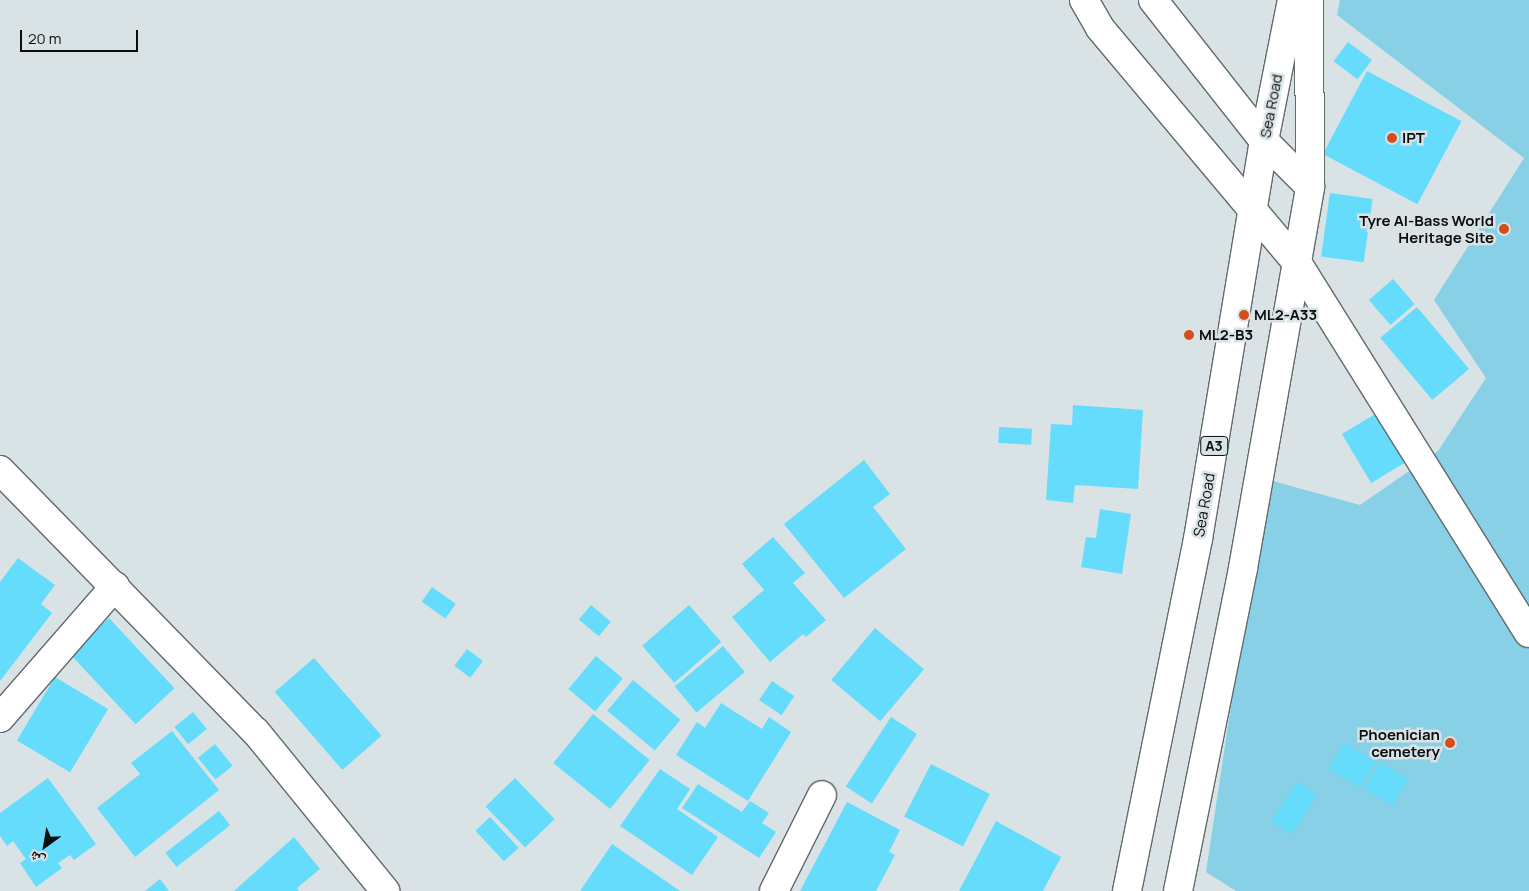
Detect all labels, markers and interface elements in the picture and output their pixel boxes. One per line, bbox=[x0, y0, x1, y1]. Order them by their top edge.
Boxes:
scale bar bbox=[22, 20, 140, 52]
text: 20 m bbox=[28, 28, 61, 49]
street label: Sea Road bbox=[1256, 73, 1286, 139]
place label: IPT bbox=[1402, 129, 1425, 147]
marker: IPT bbox=[1386, 132, 1398, 144]
place label: Tyre Al-Bass World Heritage Site bbox=[1359, 211, 1494, 246]
marker: Tyre Al-Bass World Heritage Site bbox=[1498, 223, 1510, 235]
place label: ML2-A33 bbox=[1254, 306, 1317, 324]
marker: ML2-A33 bbox=[1238, 309, 1250, 321]
place label: ML2-B3 bbox=[1199, 326, 1253, 344]
marker: ML2-B3 bbox=[1183, 329, 1195, 341]
road number: A3 bbox=[1199, 434, 1229, 458]
street label: Sea Road bbox=[1190, 472, 1218, 538]
place label: Phoenician cemetery bbox=[1359, 725, 1440, 760]
marker: Phoenician cemetery bbox=[1444, 737, 1456, 749]
north arrow bbox=[20, 821, 70, 871]
text: ش bbox=[25, 847, 48, 871]

